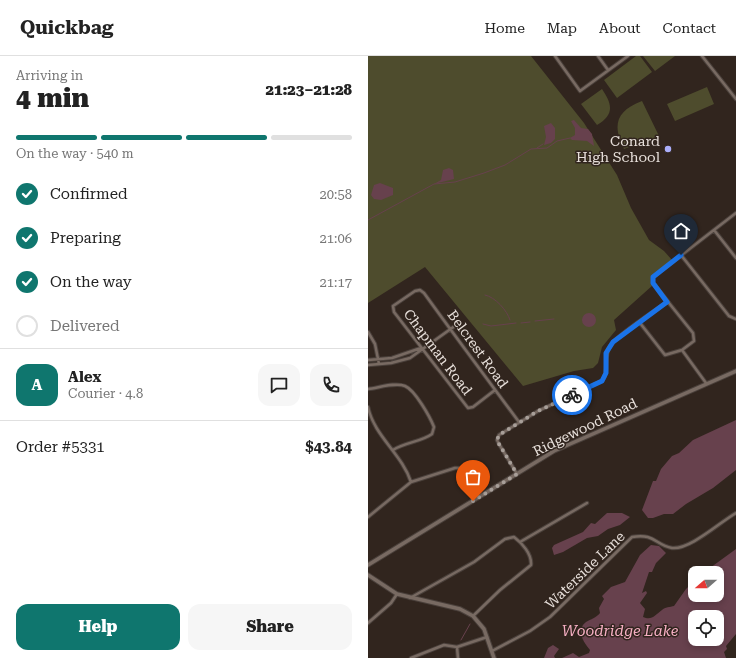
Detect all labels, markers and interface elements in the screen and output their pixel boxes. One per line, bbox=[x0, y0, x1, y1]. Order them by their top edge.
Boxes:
text: Quickbag bbox=[20, 16, 114, 39]
text: Home bbox=[484, 20, 525, 36]
text: Map bbox=[547, 20, 577, 36]
text: About bbox=[599, 20, 641, 36]
text: Contact bbox=[663, 20, 716, 36]
text: Arriving in bbox=[16, 68, 83, 83]
text: 21:23–21:28 bbox=[266, 81, 352, 99]
text: 4 min bbox=[16, 83, 89, 113]
place label: Conard High School bbox=[576, 133, 661, 165]
marker: Conard High School bbox=[663, 144, 673, 154]
text: On the way · 540 m bbox=[16, 146, 133, 161]
icon: check bbox=[16, 183, 38, 205]
text: Confirmed bbox=[50, 185, 128, 203]
text: 20:58 bbox=[320, 187, 352, 202]
pin bbox=[664, 214, 698, 255]
icon: home bbox=[670, 220, 692, 242]
icon: check bbox=[16, 227, 38, 249]
text: Preparing bbox=[50, 229, 121, 247]
text: 21:06 bbox=[320, 231, 352, 246]
icon: check bbox=[16, 271, 38, 293]
text: On the way bbox=[50, 273, 132, 291]
text: 21:17 bbox=[320, 275, 352, 290]
street label: Chapman Road bbox=[401, 306, 475, 398]
street label: Belcrest Road bbox=[444, 307, 512, 391]
text: Delivered bbox=[50, 317, 120, 335]
button: chat bbox=[258, 364, 300, 406]
button: phone bbox=[310, 364, 352, 406]
text: Alex bbox=[68, 368, 101, 386]
courier bbox=[552, 375, 592, 415]
text: A bbox=[32, 376, 42, 394]
icon: bike bbox=[561, 384, 583, 406]
text: Courier · 4.8 bbox=[68, 386, 143, 401]
street label: Ridgewood Road bbox=[530, 395, 640, 459]
text: Order #5331 bbox=[16, 438, 105, 456]
text: $43.84 bbox=[305, 438, 352, 456]
pin bbox=[456, 460, 490, 501]
icon: bag bbox=[462, 466, 484, 488]
street label: Waterside Lane bbox=[542, 528, 628, 612]
north arrow bbox=[688, 566, 724, 602]
map controls bbox=[688, 566, 724, 646]
button: Help bbox=[16, 604, 180, 650]
button: Share bbox=[188, 604, 352, 650]
button: locate bbox=[688, 610, 724, 646]
water label: Woodridge Lake bbox=[562, 622, 679, 640]

